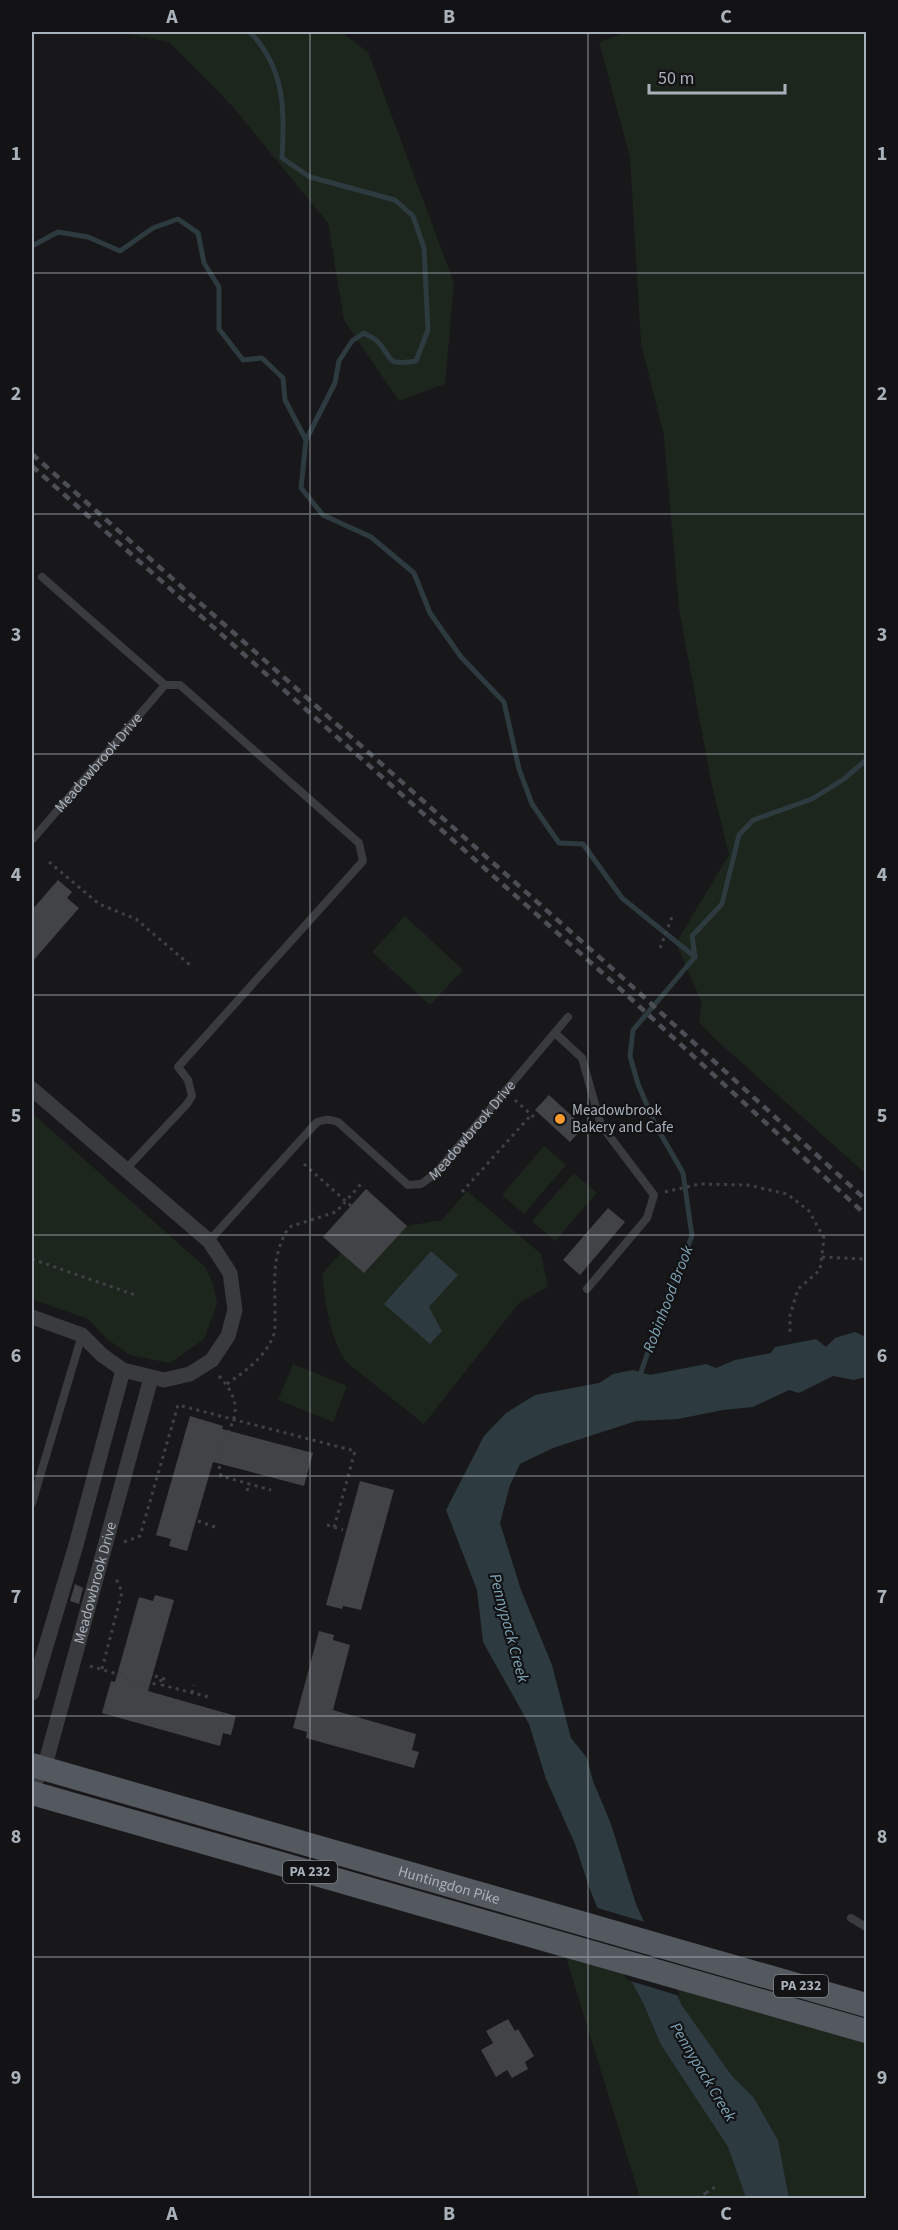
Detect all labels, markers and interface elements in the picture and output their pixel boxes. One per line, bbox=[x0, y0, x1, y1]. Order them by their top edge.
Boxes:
text: A bbox=[165, 3, 178, 31]
text: B bbox=[443, 3, 455, 31]
text: C bbox=[720, 3, 732, 31]
scale bar bbox=[649, 57, 786, 95]
text: 50 m bbox=[658, 66, 694, 91]
text: 1 bbox=[11, 140, 21, 168]
text: 1 bbox=[877, 140, 887, 168]
text: 2 bbox=[11, 380, 21, 408]
text: 2 bbox=[877, 380, 887, 408]
text: 3 bbox=[11, 621, 21, 649]
text: 3 bbox=[877, 621, 887, 649]
street label: Meadowbrook Drive bbox=[50, 708, 147, 817]
text: 4 bbox=[11, 861, 22, 889]
text: 4 bbox=[877, 861, 888, 889]
street label: Meadowbrook Drive bbox=[424, 1076, 521, 1186]
place label: Meadowbrook Bakery and Cafe bbox=[572, 1100, 673, 1138]
text: 5 bbox=[11, 1102, 21, 1130]
text: 5 bbox=[877, 1102, 887, 1130]
marker: Meadowbrook Bakery and Cafe bbox=[553, 1112, 567, 1126]
water label: Robinhood Brook bbox=[638, 1242, 699, 1356]
text: 6 bbox=[11, 1342, 21, 1370]
text: 6 bbox=[877, 1342, 887, 1370]
street label: Meadowbrook Drive bbox=[68, 1520, 122, 1646]
water label: Pennypack Creek bbox=[484, 1571, 534, 1685]
text: 7 bbox=[11, 1583, 21, 1611]
text: 7 bbox=[877, 1583, 887, 1611]
text: 8 bbox=[11, 1823, 21, 1851]
text: 8 bbox=[877, 1823, 887, 1851]
street label: Huntingdon Pike bbox=[396, 1860, 502, 1910]
road number: PA 232 bbox=[283, 1861, 337, 1883]
road number: PA 232 bbox=[774, 1975, 828, 1997]
water label: Pennypack Creek bbox=[665, 2018, 741, 2126]
text: 9 bbox=[11, 2064, 21, 2092]
text: 9 bbox=[877, 2064, 887, 2092]
text: A bbox=[165, 2200, 178, 2228]
text: B bbox=[443, 2200, 455, 2228]
text: C bbox=[720, 2200, 732, 2228]

